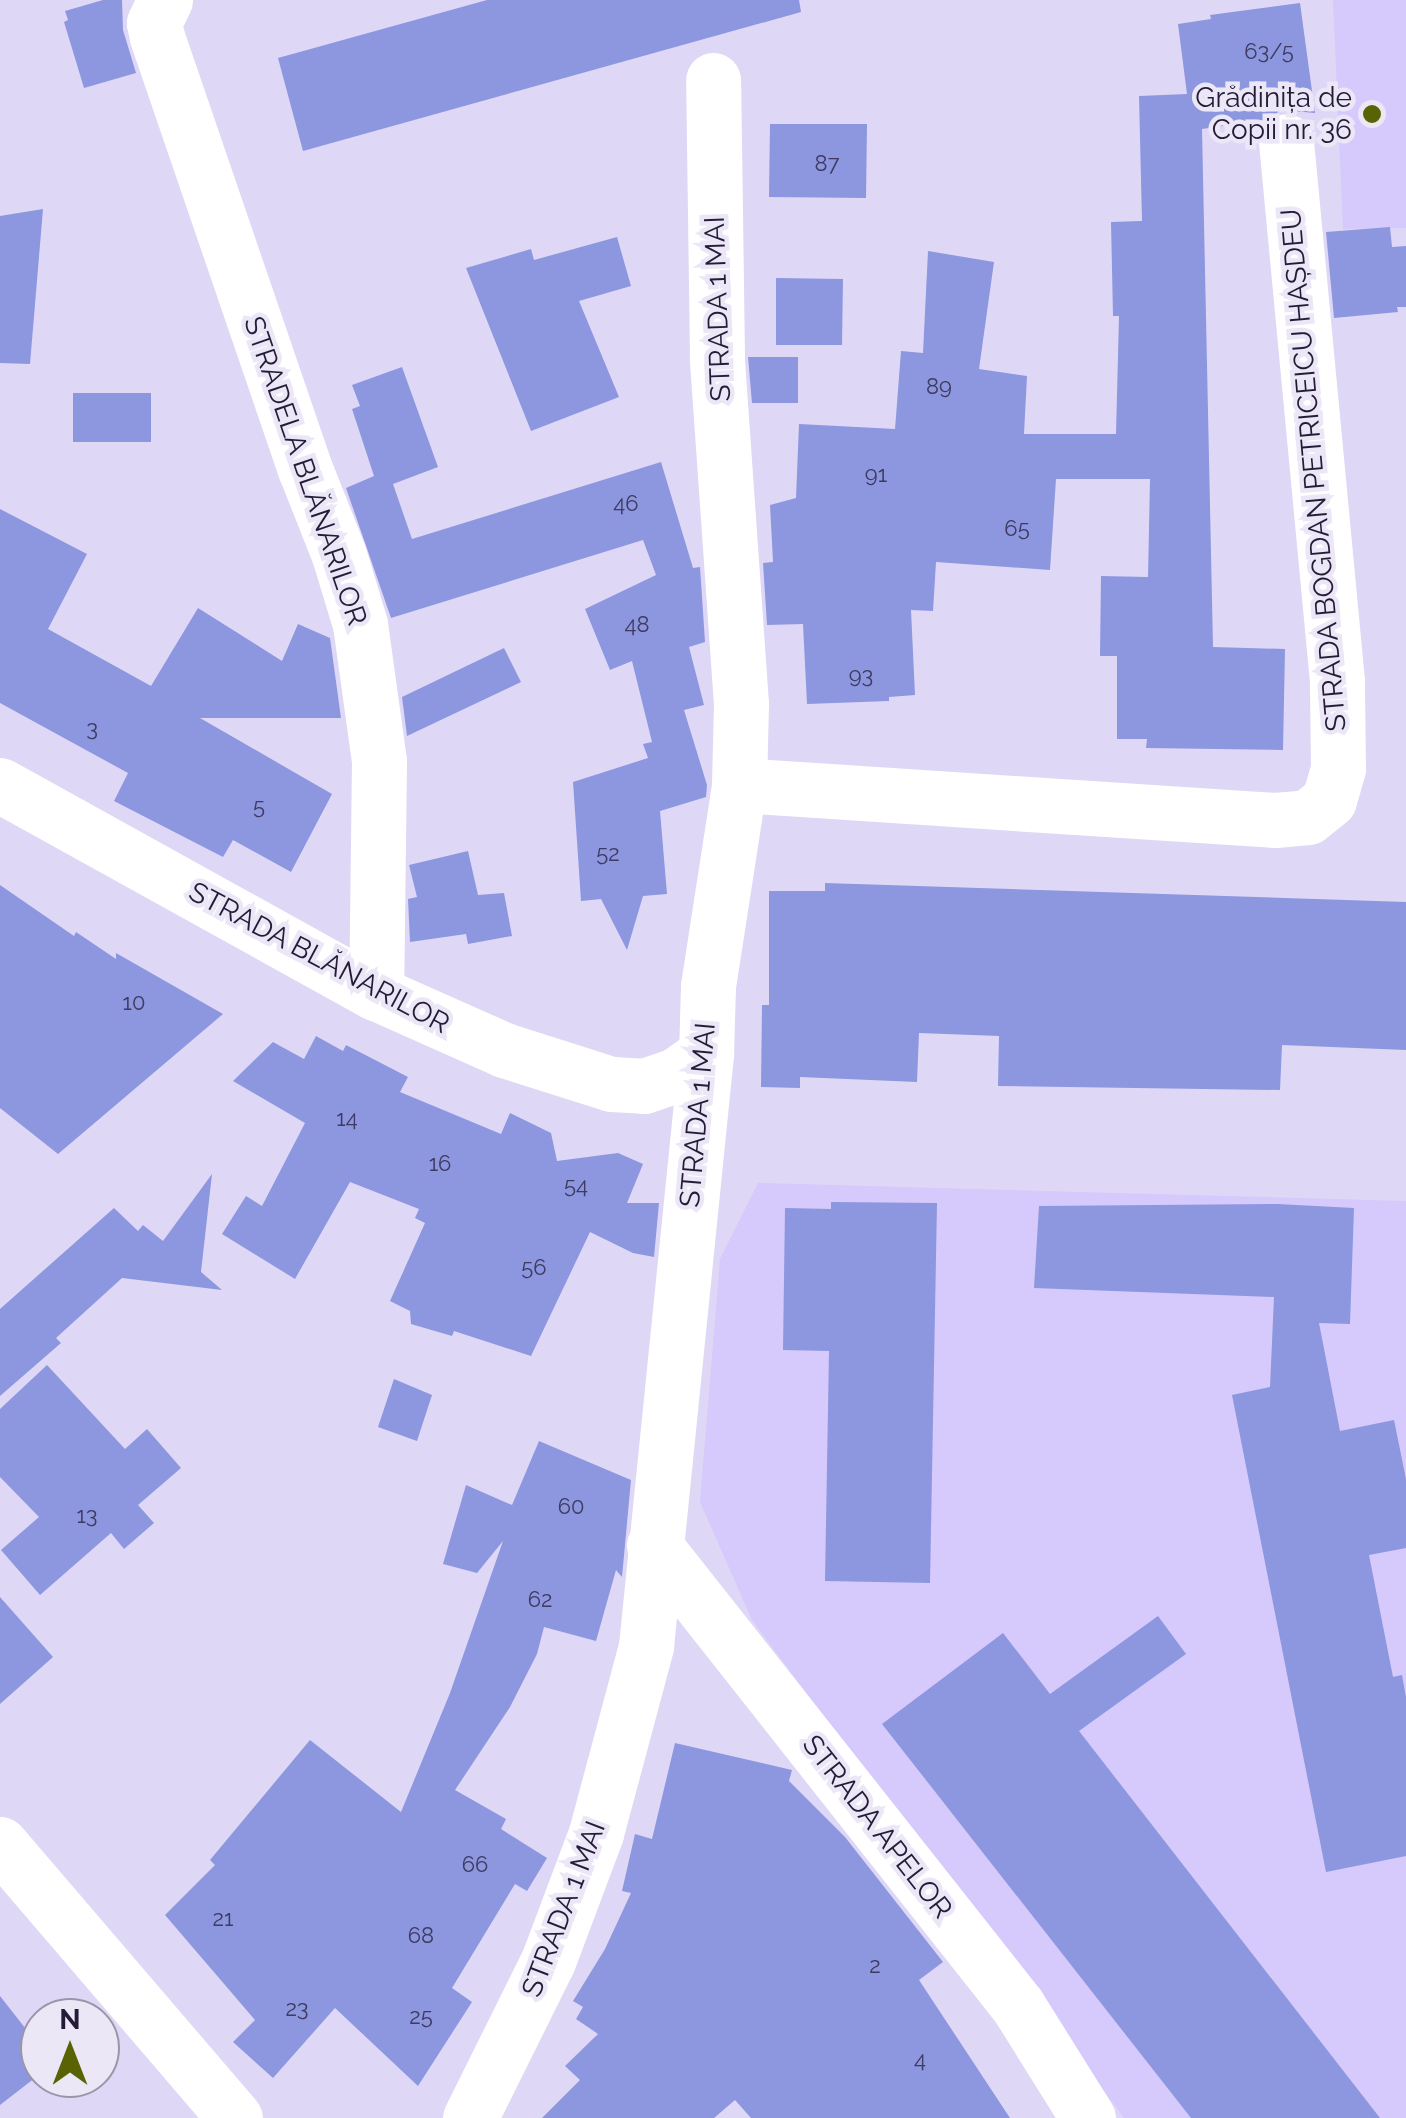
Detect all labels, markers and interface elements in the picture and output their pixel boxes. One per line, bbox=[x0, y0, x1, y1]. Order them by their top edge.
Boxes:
house number: 63/5 bbox=[1244, 39, 1294, 65]
place label: Grădinița de Copii nr. 36 bbox=[1195, 81, 1352, 147]
marker: Grădinița de Copii nr. 36 bbox=[1361, 103, 1383, 125]
house number: 87 bbox=[815, 151, 839, 177]
street label: STRADA BOGDAN PETRICEICU HAȘDEU bbox=[1274, 207, 1354, 733]
street label: STRADA 1 MAI bbox=[698, 215, 738, 403]
street label: STRADELA BLĂNARILOR bbox=[236, 312, 374, 630]
house number: 89 bbox=[926, 374, 952, 400]
house number: 91 bbox=[865, 462, 887, 488]
house number: 46 bbox=[613, 491, 639, 517]
house number: 65 bbox=[1004, 516, 1030, 542]
house number: 48 bbox=[624, 612, 650, 638]
house number: 93 bbox=[849, 663, 873, 689]
house number: 3 bbox=[86, 716, 98, 742]
house number: 5 bbox=[253, 794, 265, 820]
house number: 52 bbox=[596, 841, 620, 867]
street label: STRADA BLĂNARILOR bbox=[183, 875, 455, 1041]
house number: 10 bbox=[123, 990, 145, 1016]
street label: STRADA 1 MAI bbox=[673, 1021, 723, 1209]
house number: 14 bbox=[336, 1106, 358, 1132]
house number: 16 bbox=[429, 1151, 451, 1177]
house number: 54 bbox=[564, 1173, 588, 1199]
house number: 56 bbox=[521, 1255, 547, 1281]
house number: 60 bbox=[558, 1494, 584, 1520]
house number: 13 bbox=[76, 1503, 98, 1529]
house number: 62 bbox=[528, 1587, 552, 1613]
street label: STRADA APELOR bbox=[795, 1728, 959, 1926]
street label: STRADA 1 MAI bbox=[515, 1816, 613, 2002]
house number: 66 bbox=[462, 1852, 488, 1878]
house number: 21 bbox=[213, 1906, 233, 1932]
house number: 68 bbox=[408, 1923, 434, 1949]
house number: 2 bbox=[869, 1953, 881, 1979]
house number: 23 bbox=[285, 1996, 309, 2022]
north arrow bbox=[20, 1998, 120, 2098]
text: N bbox=[59, 2003, 81, 2036]
house number: 25 bbox=[409, 2004, 433, 2030]
house number: 4 bbox=[914, 2047, 926, 2073]

